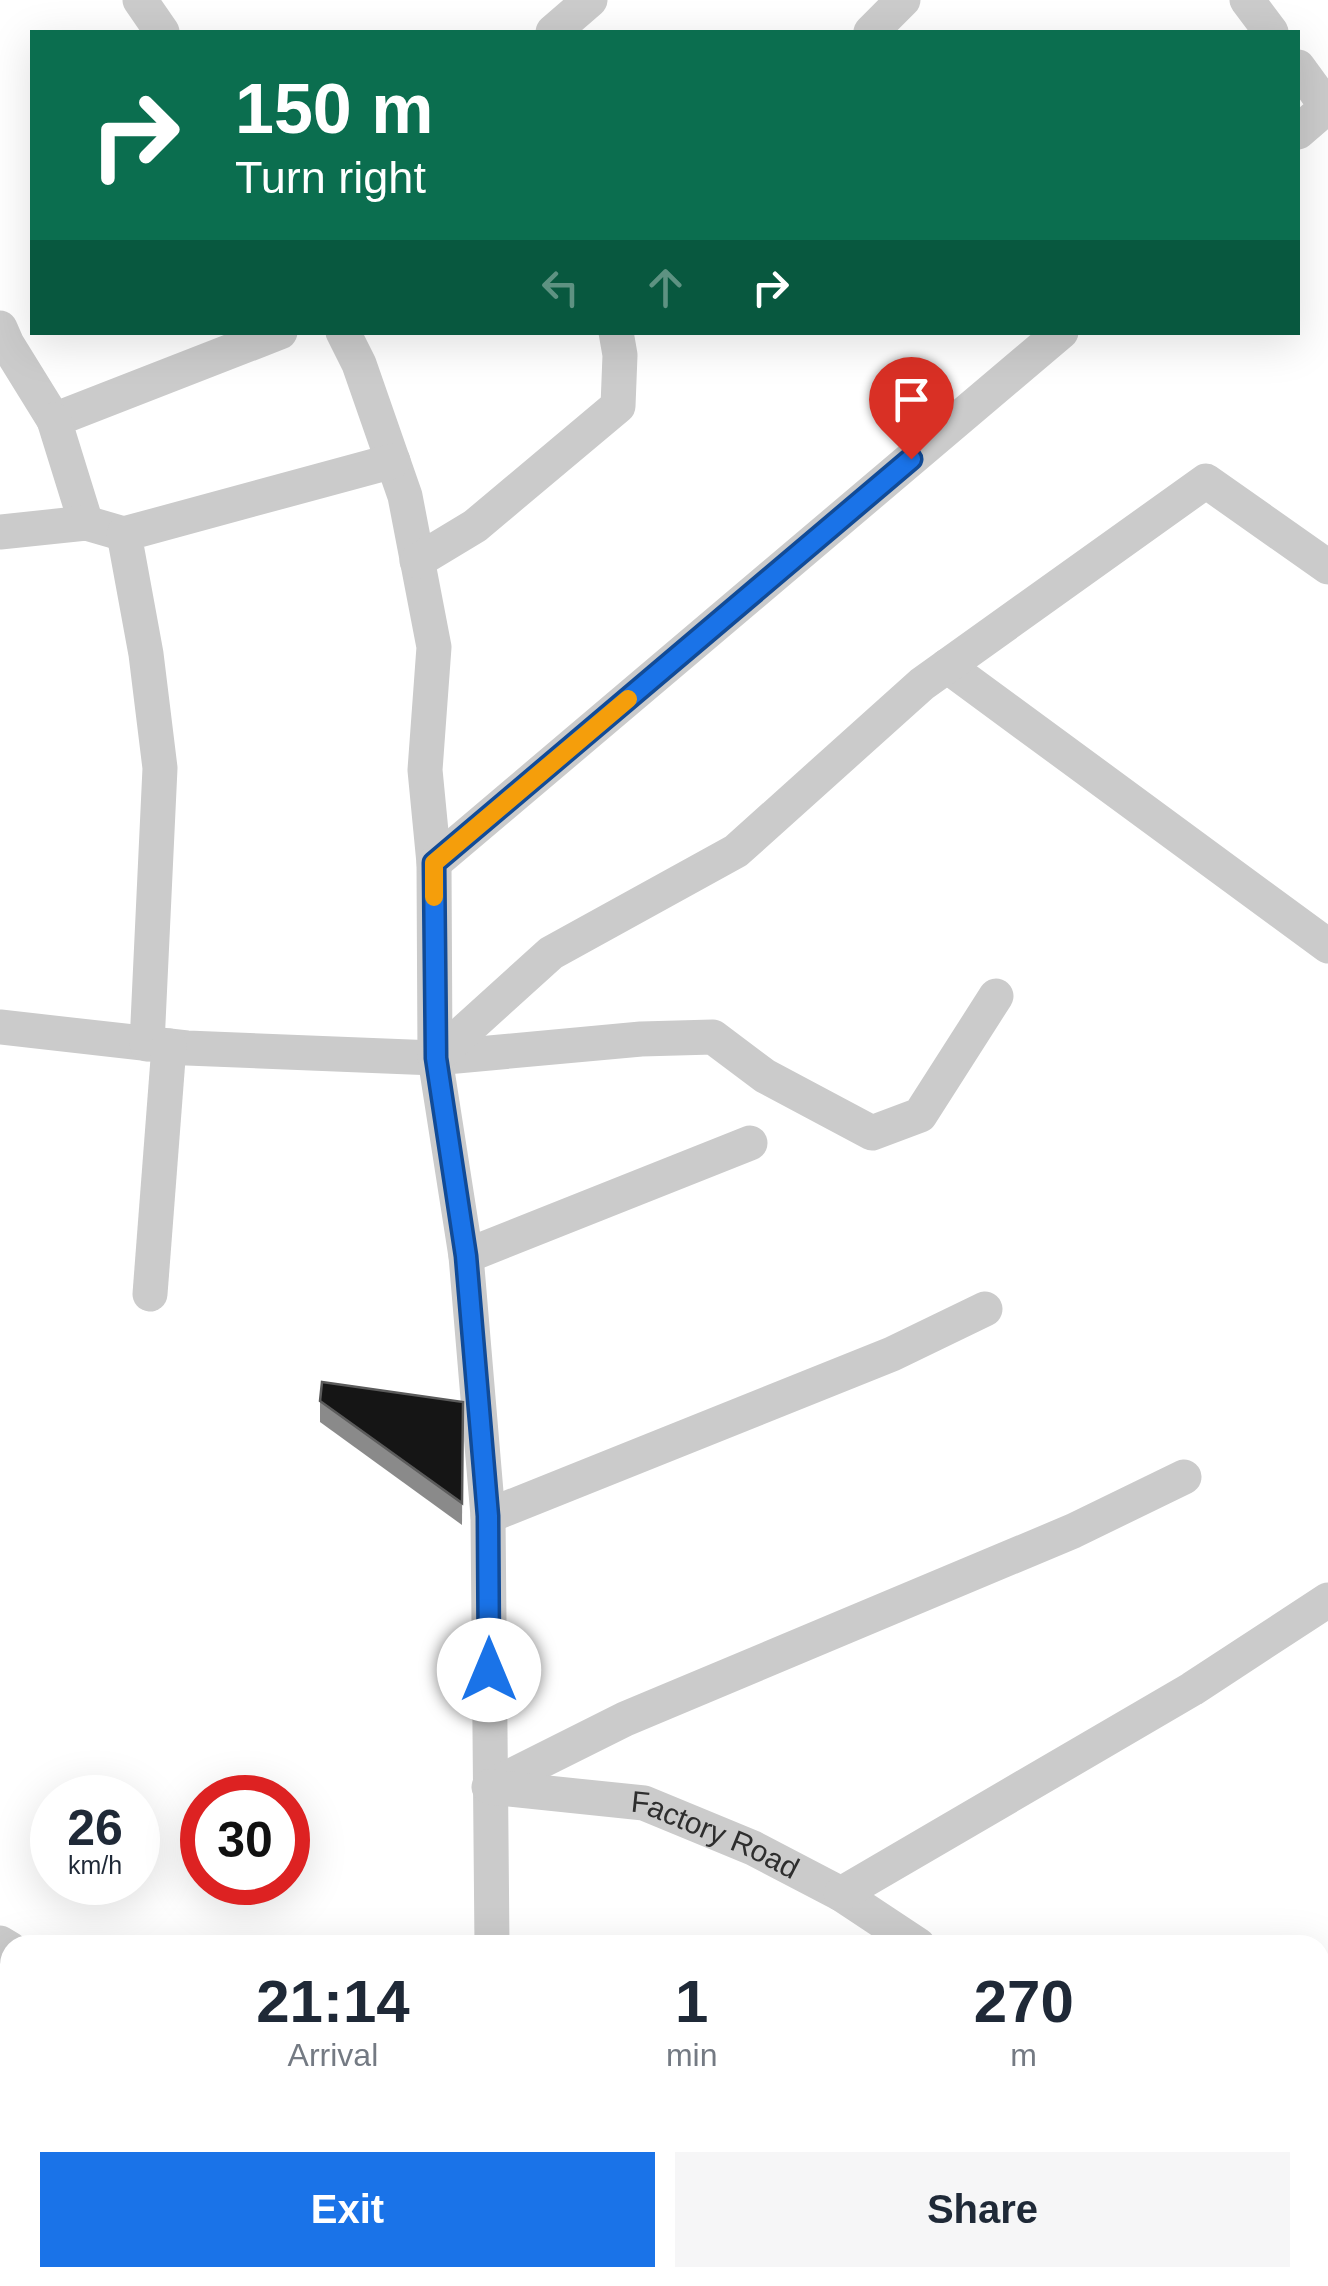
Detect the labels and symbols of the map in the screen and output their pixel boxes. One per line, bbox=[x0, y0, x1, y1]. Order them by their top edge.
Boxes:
pin bbox=[869, 357, 954, 460]
position arrow bbox=[437, 1618, 541, 1722]
speed limit sign: 30 bbox=[180, 1775, 310, 1905]
street label: Factory Road bbox=[630, 1785, 805, 1885]

